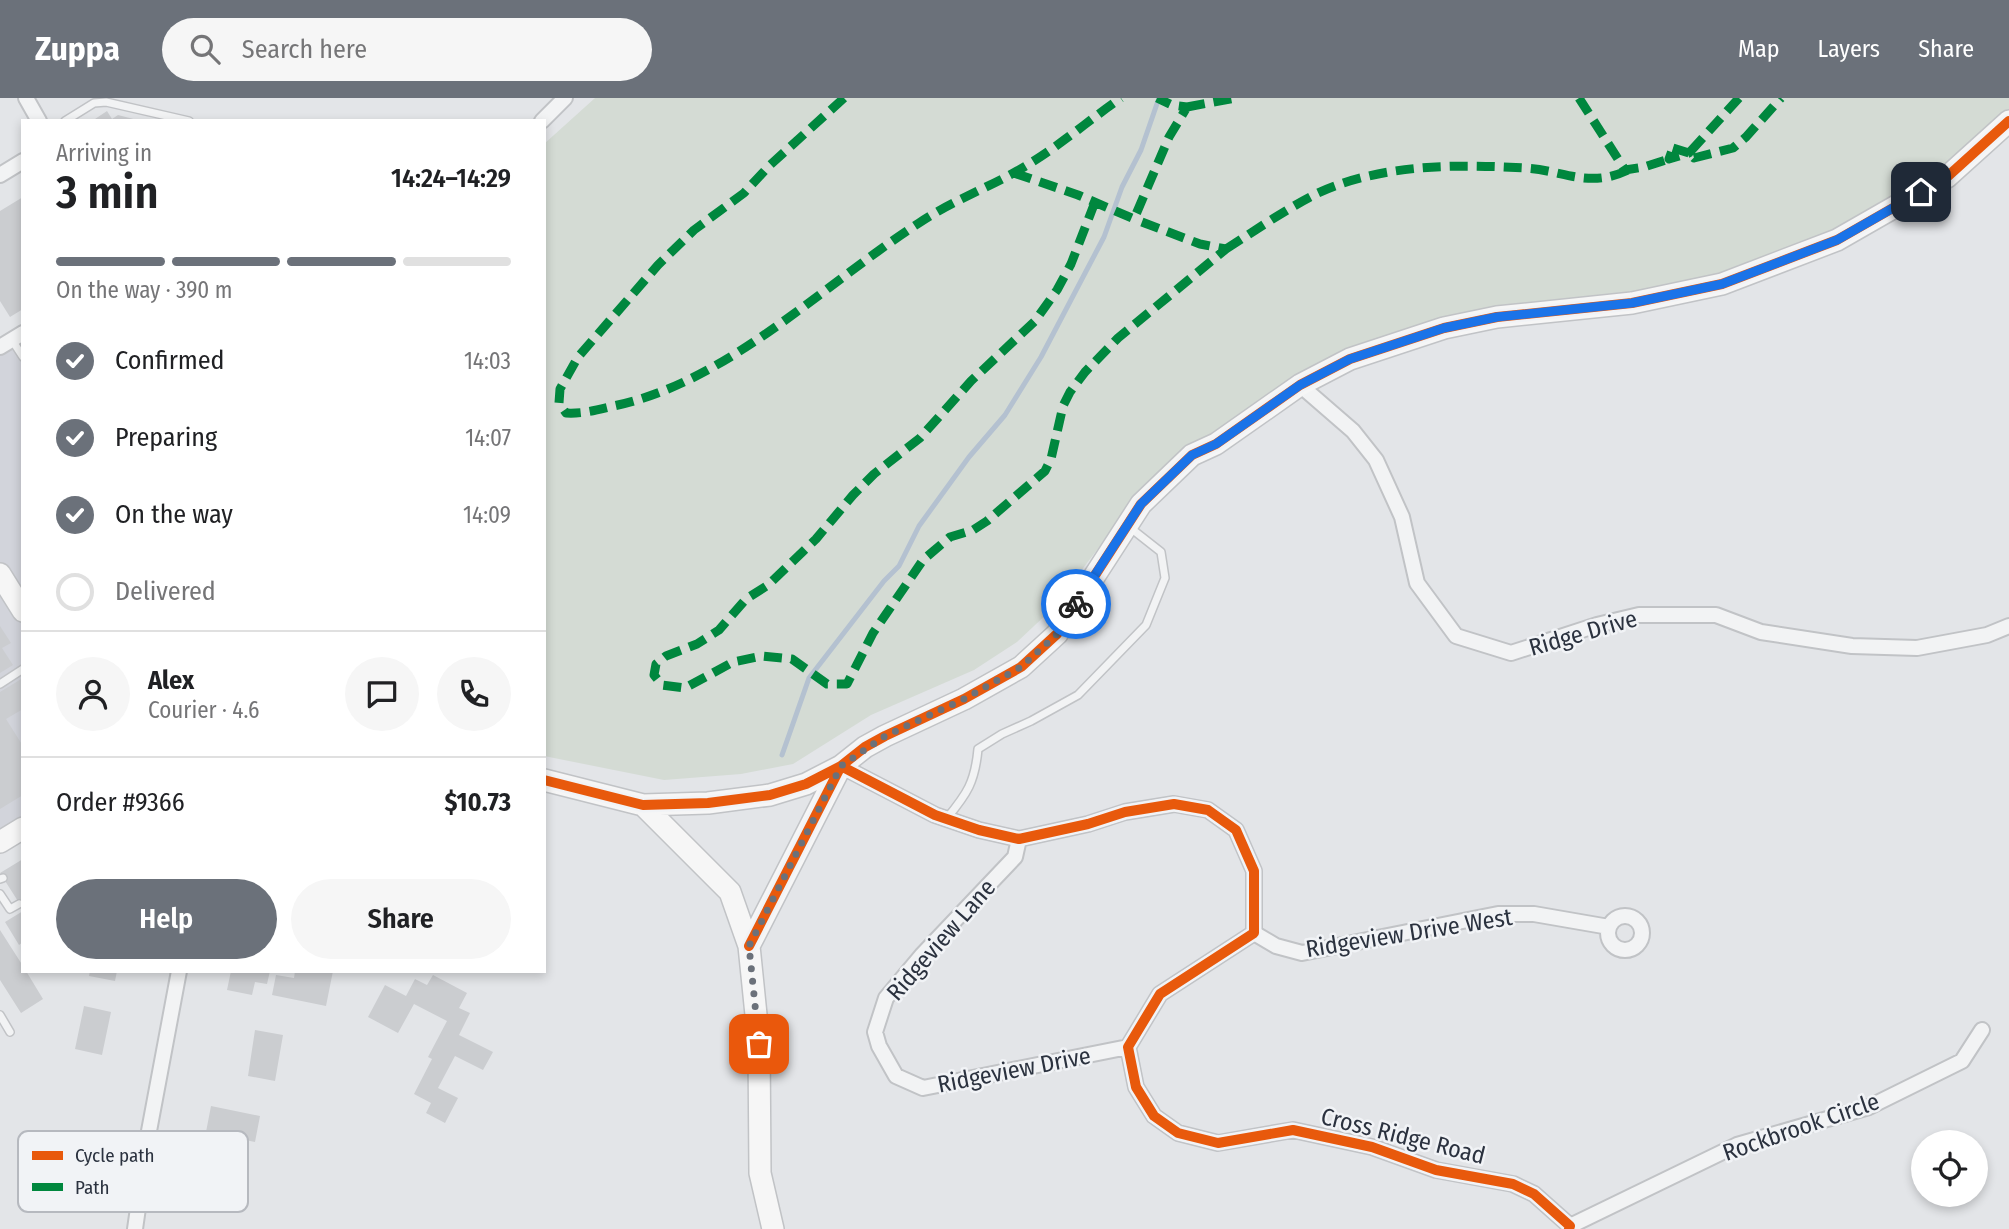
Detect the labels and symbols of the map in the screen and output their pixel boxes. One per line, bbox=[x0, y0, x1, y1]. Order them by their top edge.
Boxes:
pin bbox=[1891, 162, 1951, 222]
courier bbox=[1041, 569, 1111, 639]
street label: Ridge Drive bbox=[1526, 604, 1640, 662]
street label: Ridgeview Lane bbox=[881, 874, 1001, 1006]
street label: Ridgeview Drive West bbox=[1304, 903, 1514, 963]
pin bbox=[729, 1014, 789, 1074]
street label: Ridgeview Drive bbox=[935, 1041, 1093, 1099]
street label: Rockbrook Circle bbox=[1719, 1087, 1883, 1167]
street label: Cross Ridge Road bbox=[1318, 1102, 1488, 1170]
legend bbox=[18, 1131, 248, 1212]
text: Cycle path bbox=[75, 1144, 154, 1167]
text: Path bbox=[75, 1176, 110, 1199]

